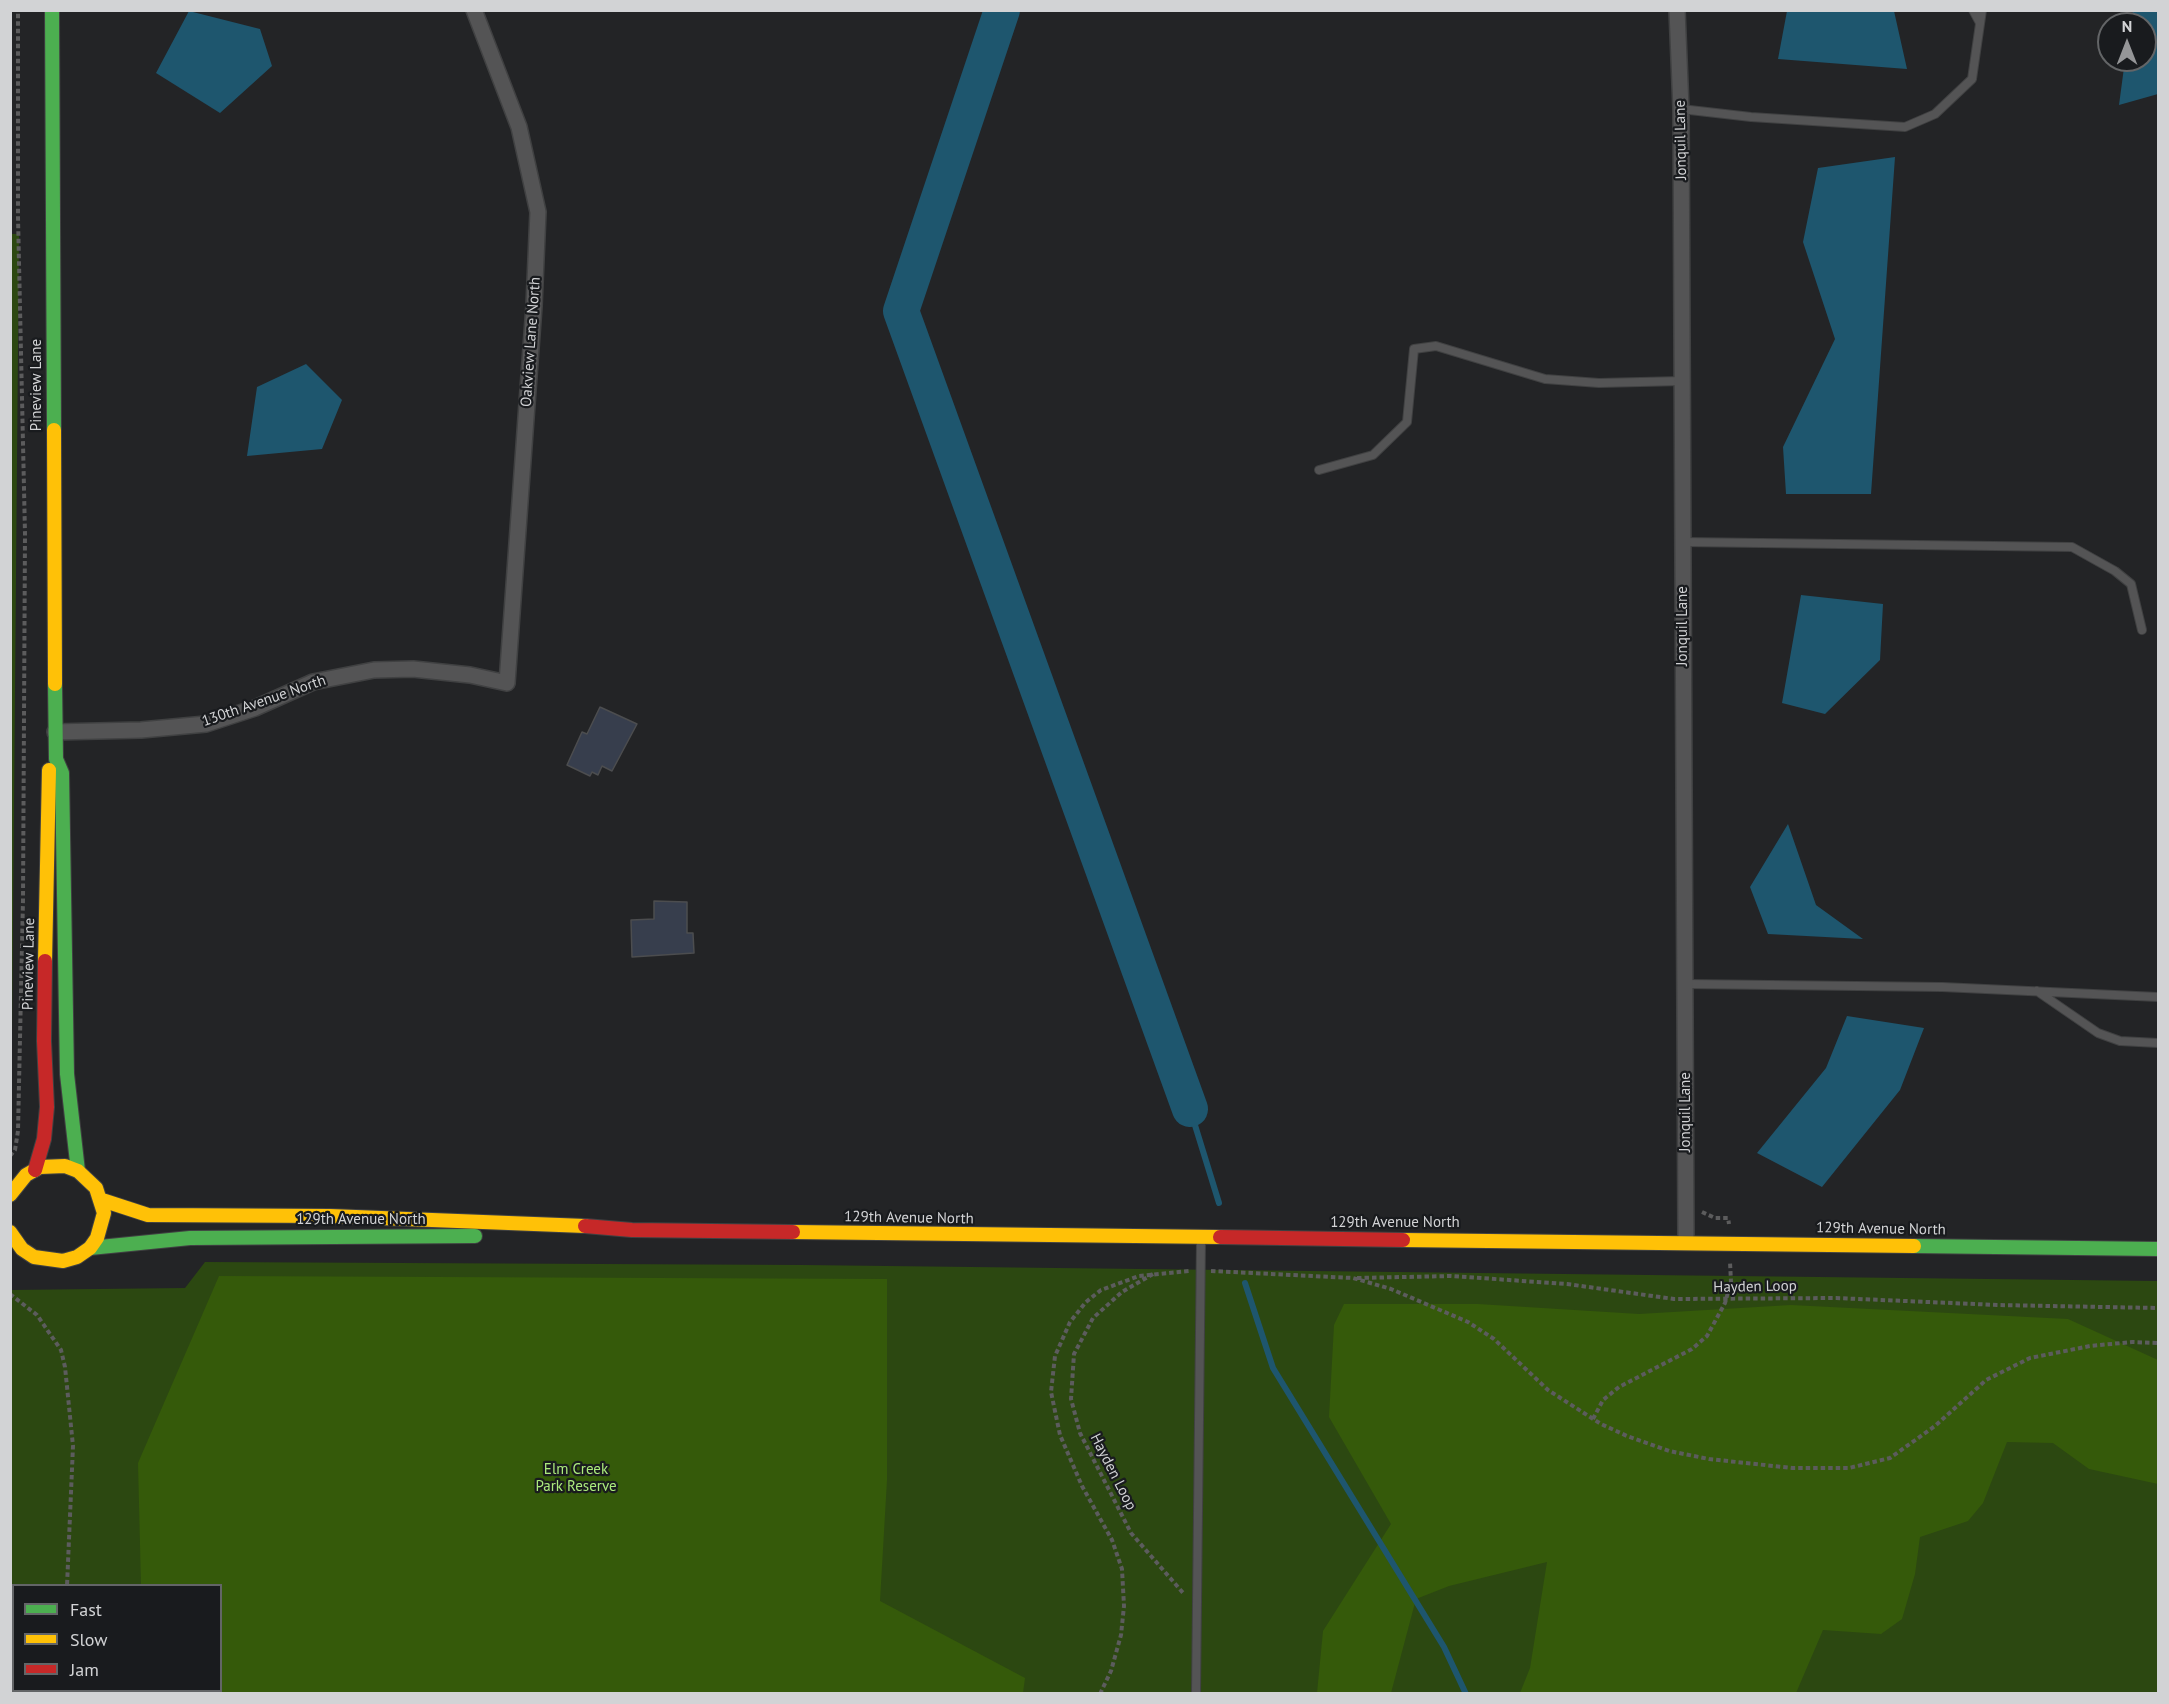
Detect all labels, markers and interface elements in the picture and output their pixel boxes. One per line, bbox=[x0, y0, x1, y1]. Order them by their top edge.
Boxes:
north arrow bbox=[2097, 12, 2157, 72]
text: N bbox=[2122, 16, 2132, 36]
street label: Jonquil Lane bbox=[1671, 100, 1691, 180]
street label: Oakview Lane North bbox=[517, 276, 545, 408]
street label: Pineview Lane bbox=[28, 339, 46, 431]
street label: Jonquil Lane bbox=[1674, 586, 1692, 666]
street label: 130th Avenue North bbox=[200, 671, 328, 731]
street label: Pineview Lane bbox=[19, 918, 39, 1010]
street label: Jonquil Lane bbox=[1677, 1072, 1695, 1152]
street label: 129th Avenue North bbox=[844, 1208, 974, 1228]
street label: 129th Avenue North bbox=[296, 1211, 426, 1229]
street label: 129th Avenue North bbox=[1330, 1214, 1460, 1232]
street label: 129th Avenue North bbox=[1816, 1219, 1946, 1239]
street label: Hayden Loop bbox=[1713, 1277, 1797, 1297]
street label: Hayden Loop bbox=[1086, 1431, 1140, 1513]
park label: Elm Creek Park Reserve bbox=[535, 1461, 617, 1496]
legend bbox=[12, 1584, 222, 1692]
text: Fast bbox=[70, 1598, 102, 1621]
text: Slow bbox=[70, 1628, 108, 1651]
text: Jam bbox=[70, 1658, 99, 1681]

